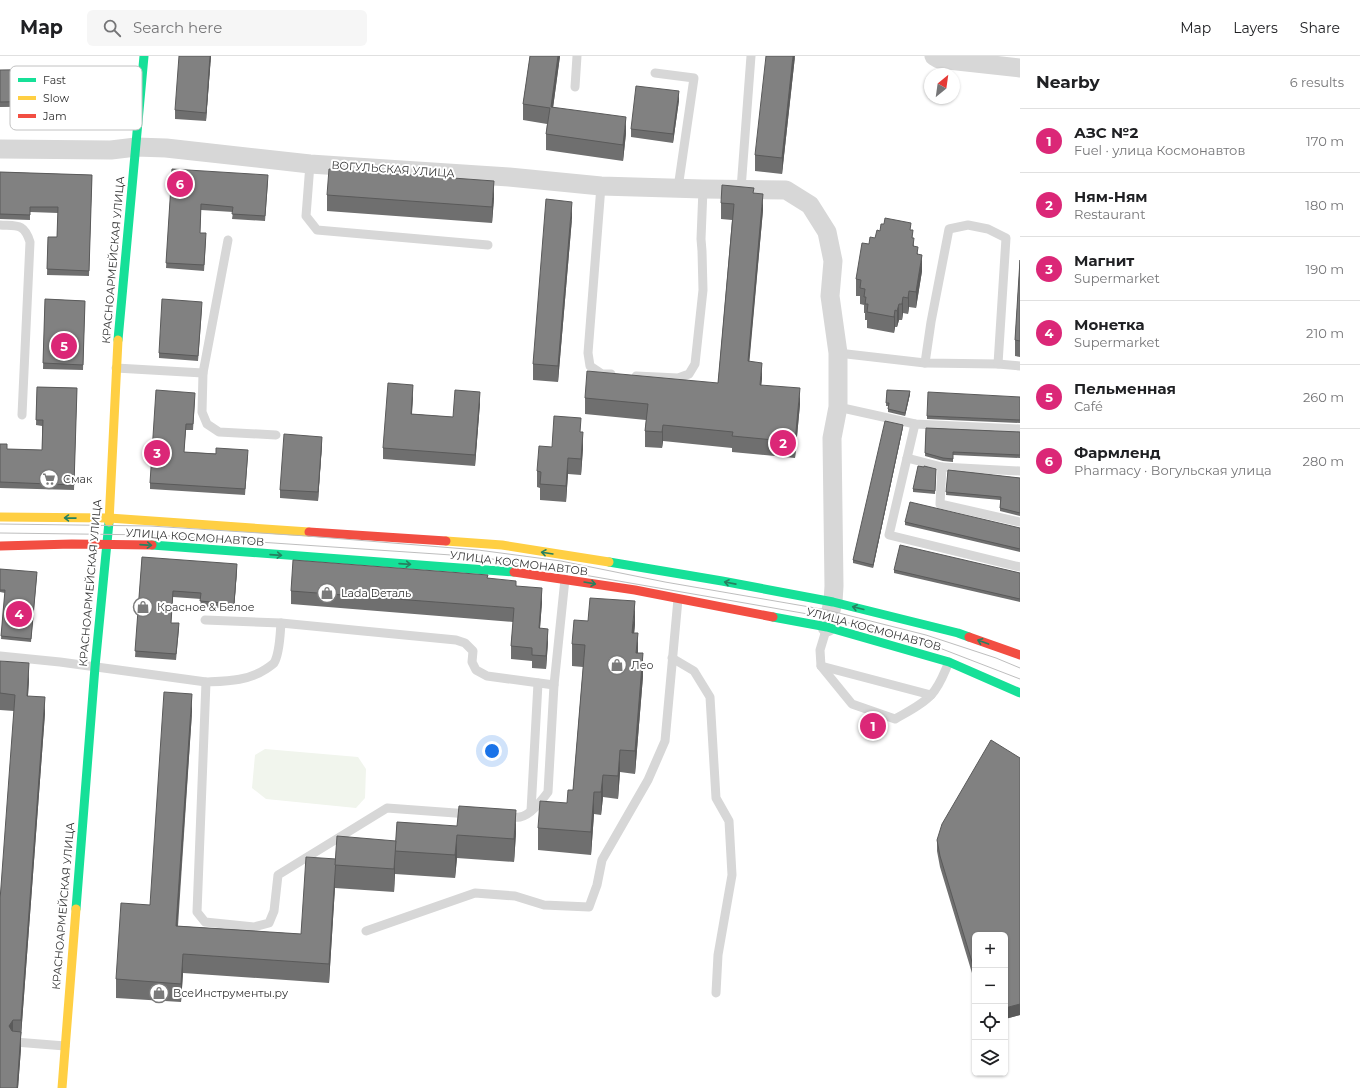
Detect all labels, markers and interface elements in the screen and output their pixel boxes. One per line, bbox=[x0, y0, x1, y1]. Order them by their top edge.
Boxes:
search box bbox=[87, 10, 367, 46]
text: Map bbox=[20, 16, 63, 39]
icon: search bbox=[101, 17, 123, 39]
text: Search here bbox=[133, 18, 222, 37]
text: Map bbox=[1180, 19, 1211, 37]
text: Layers bbox=[1233, 19, 1278, 37]
text: Share bbox=[1300, 19, 1340, 37]
legend bbox=[10, 66, 142, 130]
north arrow bbox=[924, 68, 960, 104]
text: Nearby bbox=[1036, 72, 1100, 92]
text: Fast bbox=[43, 73, 67, 87]
text: 6 results bbox=[1290, 74, 1344, 90]
text: Slow bbox=[43, 91, 69, 105]
text: Jam bbox=[42, 109, 67, 123]
text: АЗС №2 bbox=[1074, 123, 1138, 142]
text: 1 bbox=[1046, 133, 1052, 149]
text: 170 m bbox=[1306, 133, 1344, 149]
text: Fuel · улица Космонавтов bbox=[1074, 142, 1245, 158]
street label: ВОГУЛЬСКАЯ УЛИЦА bbox=[331, 158, 456, 180]
pin: 6 bbox=[167, 169, 193, 199]
street label: КРАСНОАРМЕЙСКАЯ УЛИЦА bbox=[99, 175, 127, 344]
text: Ням-Ням bbox=[1074, 187, 1148, 206]
text: 2 bbox=[1045, 197, 1053, 213]
text: 180 m bbox=[1305, 197, 1344, 213]
text: Restaurant bbox=[1074, 206, 1145, 222]
text: Магнит bbox=[1074, 251, 1134, 270]
text: 3 bbox=[1045, 261, 1053, 277]
text: 190 m bbox=[1306, 261, 1344, 277]
text: Supermarket bbox=[1074, 270, 1160, 286]
text: Монетка bbox=[1074, 315, 1145, 334]
text: 4 bbox=[1045, 325, 1053, 341]
text: 210 m bbox=[1306, 325, 1344, 341]
pin: 5 bbox=[51, 331, 77, 361]
text: Supermarket bbox=[1074, 334, 1160, 350]
text: Пельменная bbox=[1074, 379, 1176, 398]
text: 5 bbox=[1045, 389, 1053, 405]
text: 260 m bbox=[1303, 389, 1344, 405]
text: Café bbox=[1074, 398, 1103, 414]
pin: 2 bbox=[770, 428, 796, 458]
pin: 3 bbox=[144, 438, 170, 468]
text: Фармленд bbox=[1074, 443, 1161, 462]
text: 6 bbox=[1045, 453, 1053, 469]
text: 280 m bbox=[1303, 453, 1344, 469]
text: Pharmacy · Вогульская улица bbox=[1074, 462, 1272, 478]
supermarket icon: Смак bbox=[38, 468, 60, 490]
place label: Смак bbox=[63, 472, 93, 486]
street label: КРАСНОАРМЕЙСКАЯ УЛИЦА bbox=[76, 498, 104, 667]
one-way arrow bbox=[64, 514, 77, 522]
street label: УЛИЦА КОСМОНАВТОВ bbox=[125, 525, 265, 549]
one-way arrow bbox=[139, 542, 152, 549]
street label: УЛИЦА КОСМОНАВТОВ bbox=[449, 548, 589, 578]
one-way arrow bbox=[541, 549, 554, 557]
one-way arrow bbox=[269, 551, 282, 558]
one-way arrow bbox=[398, 560, 411, 567]
one-way arrow bbox=[724, 579, 737, 587]
one-way arrow bbox=[583, 580, 596, 588]
shop icon: Lada Dеталь bbox=[316, 582, 338, 604]
place label: Lada Dеталь bbox=[341, 586, 411, 600]
shop icon: Красное & Белое bbox=[132, 596, 154, 618]
pin: 4 bbox=[6, 599, 32, 629]
place label: Красное & Белое bbox=[157, 600, 255, 614]
street label: УЛИЦА КОСМОНАВТОВ bbox=[805, 604, 943, 654]
one-way arrow bbox=[852, 604, 865, 612]
one-way arrow bbox=[978, 637, 990, 645]
shop icon: Лео bbox=[606, 654, 628, 676]
place label: Лео bbox=[631, 658, 653, 672]
pin: 1 bbox=[860, 711, 886, 741]
your location bbox=[482, 741, 502, 761]
street label: КРАСНОАРМЕЙСКАЯ УЛИЦА bbox=[49, 821, 77, 990]
map controls bbox=[972, 932, 1008, 1076]
button: + bbox=[972, 932, 1008, 968]
button: − bbox=[972, 968, 1008, 1004]
shop icon: ВсеИнструменты.ру bbox=[148, 982, 170, 1004]
place label: ВсеИнструменты.ру bbox=[173, 986, 289, 1000]
button: locate bbox=[972, 1004, 1008, 1040]
button: layers bbox=[972, 1040, 1008, 1076]

